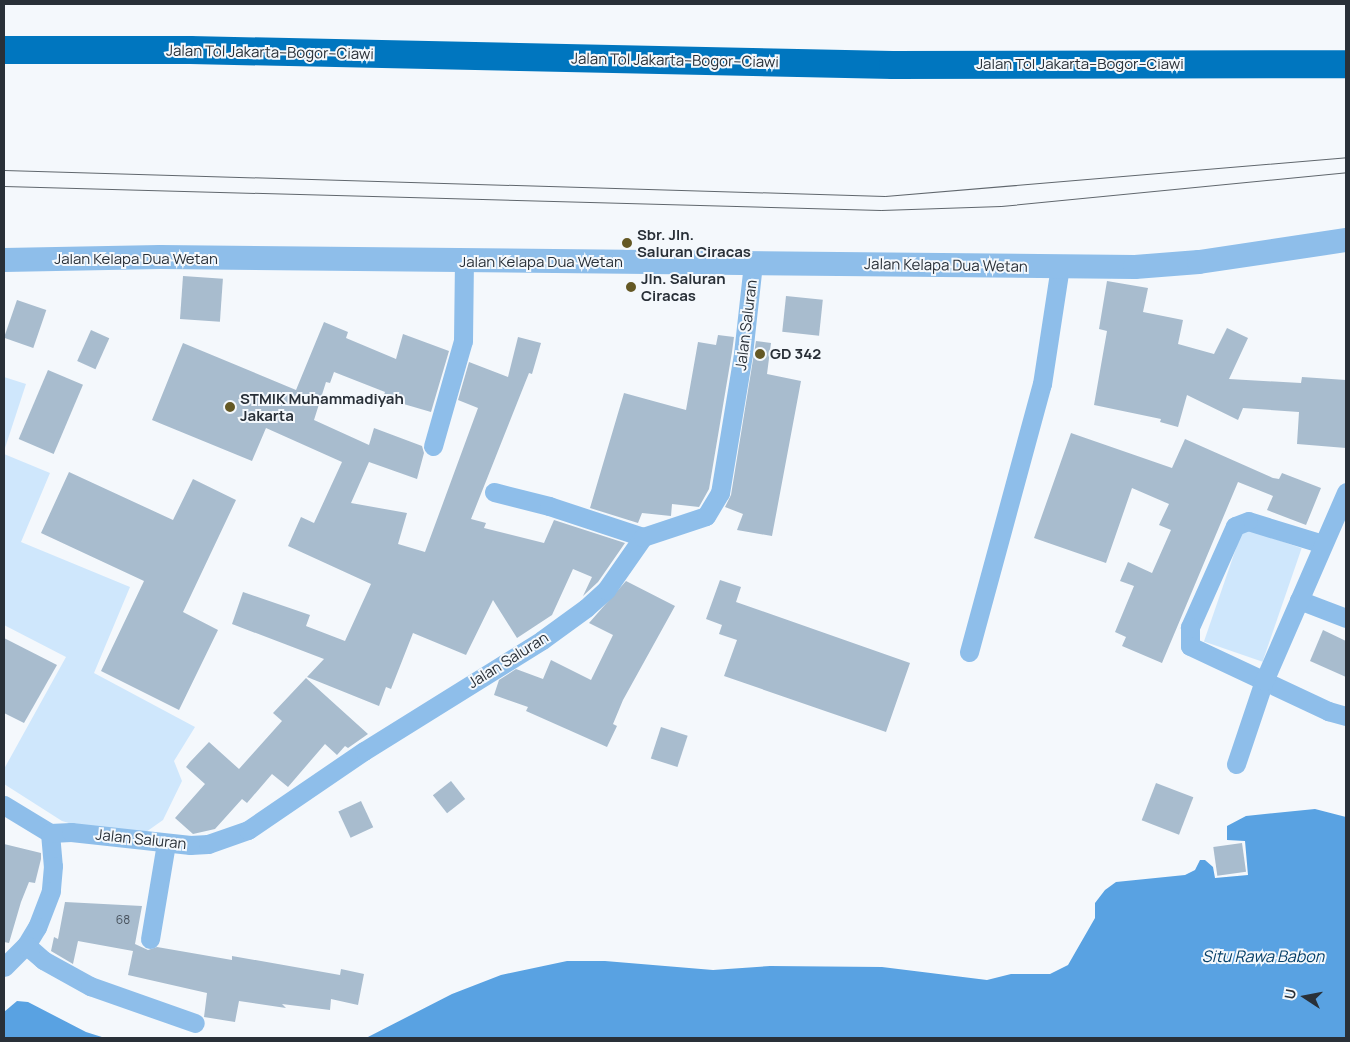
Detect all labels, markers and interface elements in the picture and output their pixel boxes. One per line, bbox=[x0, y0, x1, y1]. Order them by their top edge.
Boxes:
street label: Jalan Tol Jakarta–Bogor–Ciawi bbox=[166, 41, 374, 63]
street label: Jalan Tol Jakarta–Bogor–Ciawi bbox=[571, 49, 779, 71]
street label: Jalan Tol Jakarta–Bogor–Ciawi bbox=[976, 55, 1184, 73]
place label: Sbr. Jln. Saluran Ciracas bbox=[637, 225, 751, 260]
marker: Sbr. Jln. Saluran Ciracas bbox=[621, 237, 633, 249]
street label: Jalan Kelapa Dua Wetan bbox=[54, 250, 218, 268]
street label: Jalan Kelapa Dua Wetan bbox=[459, 253, 623, 271]
street label: Jalan Kelapa Dua Wetan bbox=[864, 255, 1028, 275]
place label: Jln. Saluran Ciracas bbox=[641, 269, 726, 304]
street label: Jalan Saluran bbox=[731, 279, 761, 371]
marker: Jln. Saluran Ciracas bbox=[625, 281, 637, 293]
place label: GD 342 bbox=[770, 345, 821, 363]
marker: GD 342 bbox=[754, 348, 766, 360]
place label: STMIK Muhammadiyah Jakarta bbox=[240, 389, 404, 424]
marker: STMIK Muhammadiyah Jakarta bbox=[224, 401, 236, 413]
street label: Jalan Saluran bbox=[464, 628, 552, 692]
street label: Jalan Saluran bbox=[95, 825, 187, 853]
house number: 68 bbox=[116, 913, 130, 927]
water label: Situ Rawa Babon bbox=[1202, 946, 1324, 966]
north arrow bbox=[1280, 972, 1330, 1022]
text: U bbox=[1279, 987, 1300, 1001]

